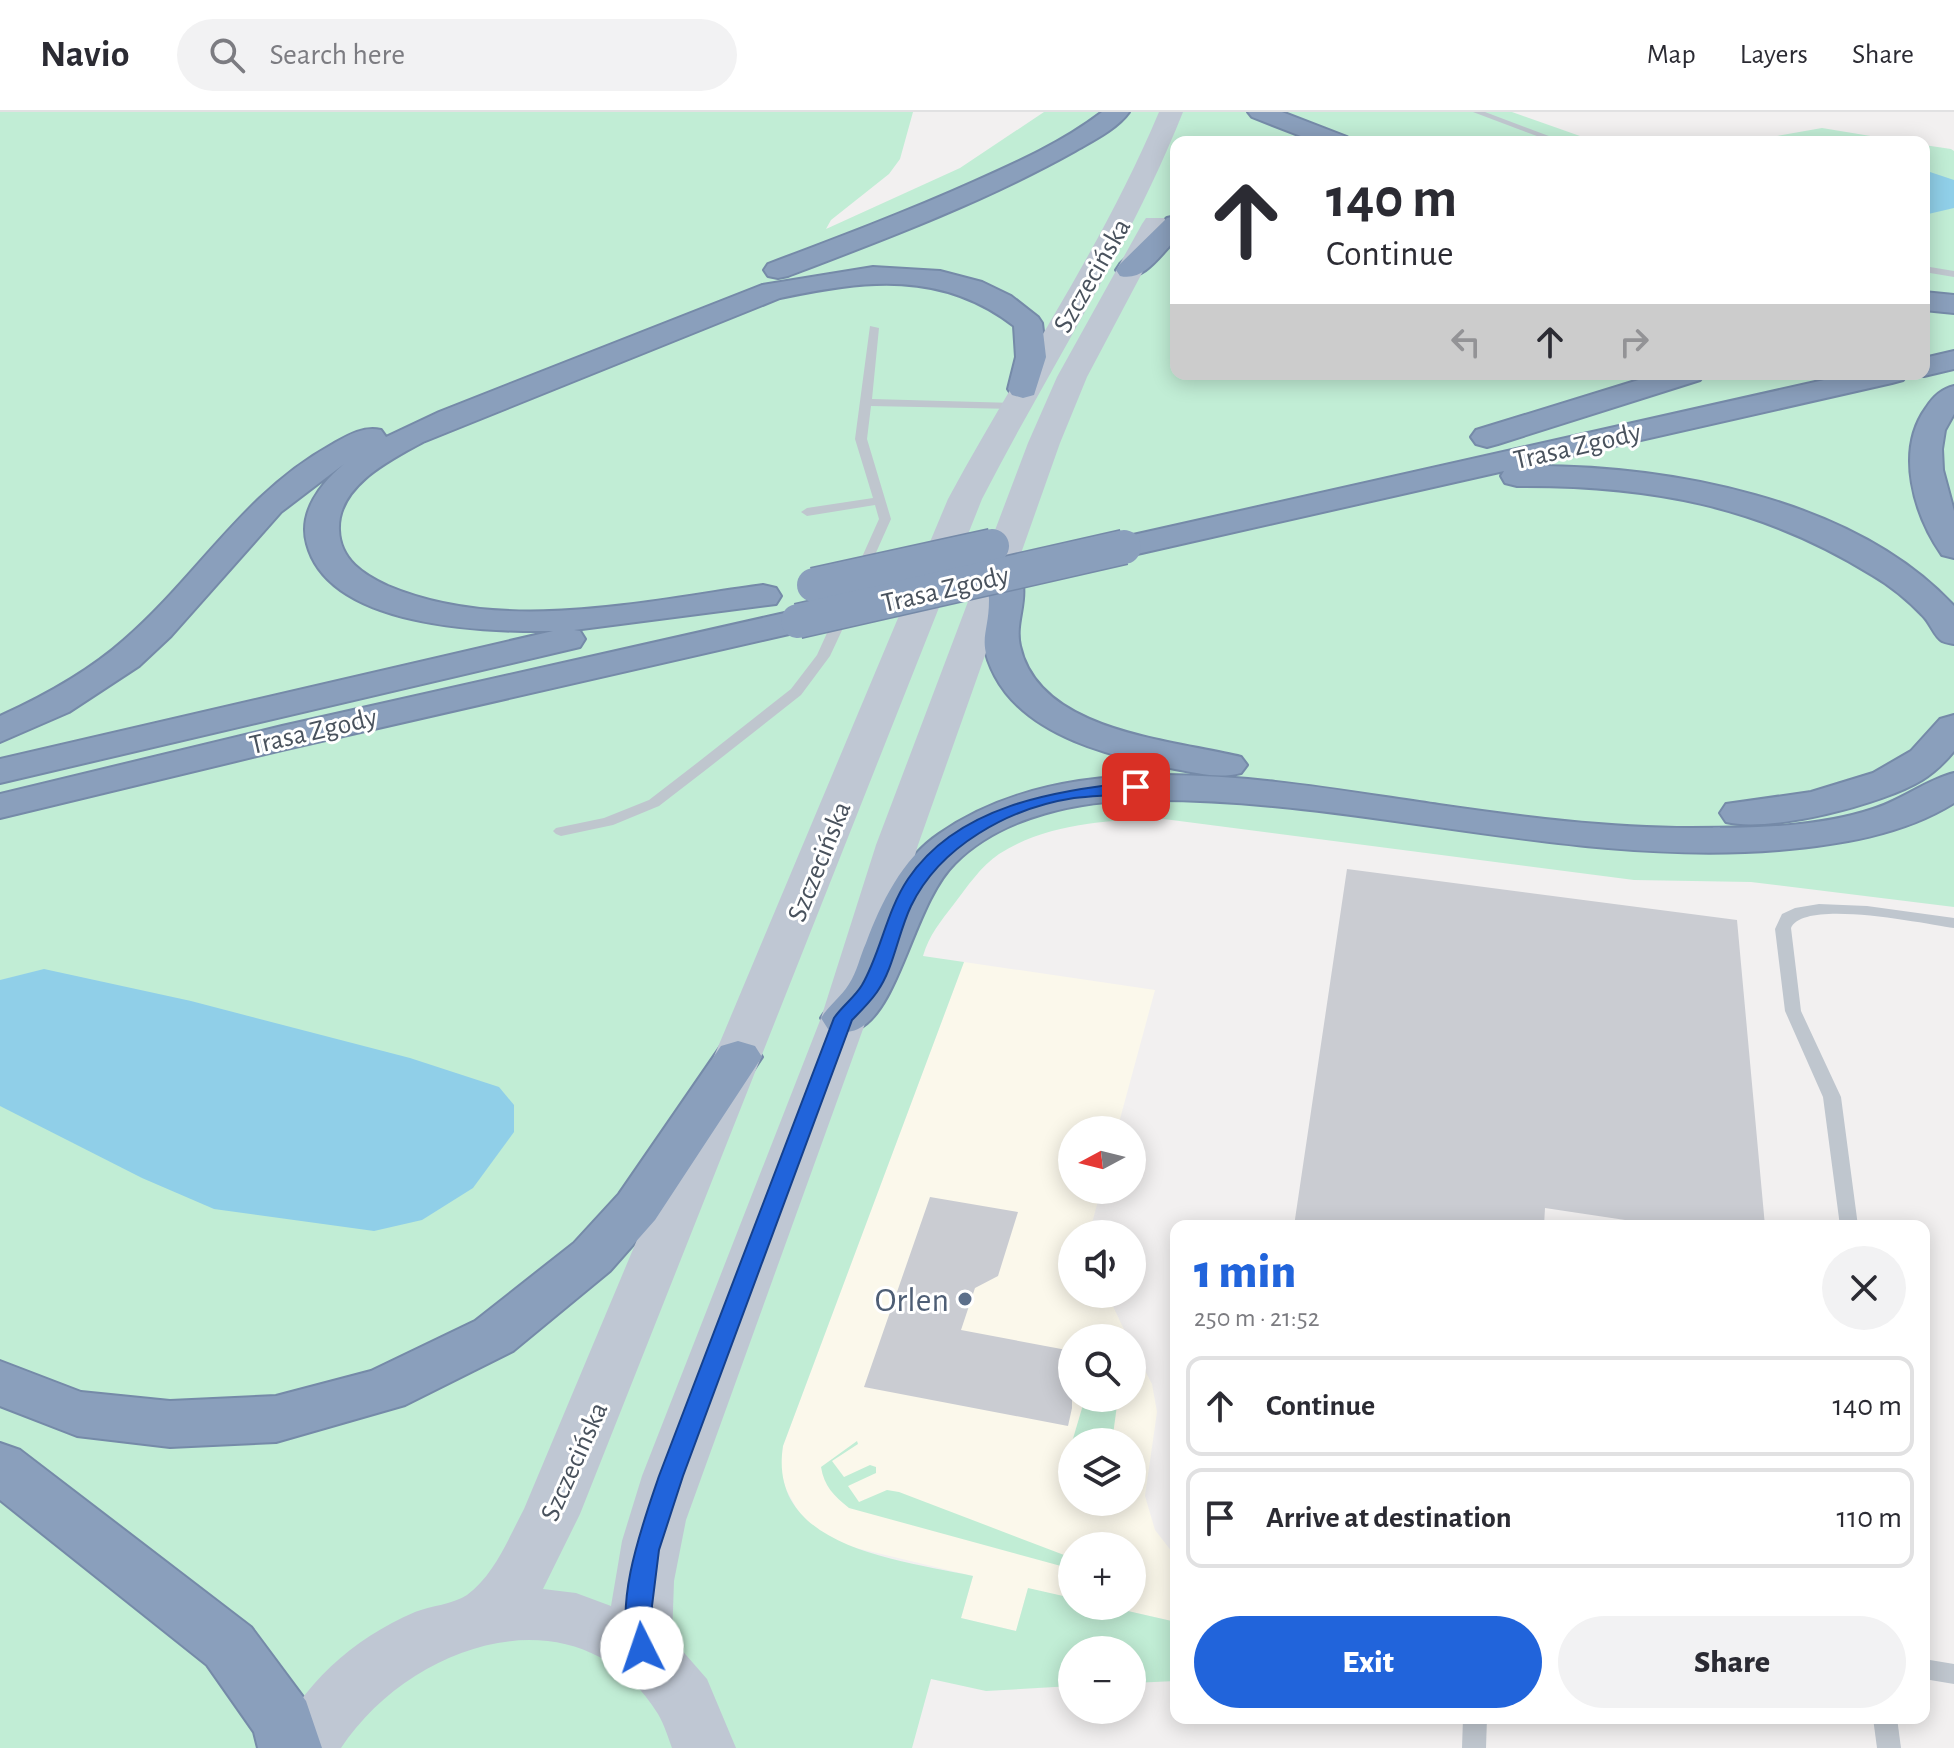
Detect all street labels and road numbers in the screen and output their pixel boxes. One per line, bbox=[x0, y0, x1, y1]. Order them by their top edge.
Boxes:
street label: Szczecińska bbox=[1049, 214, 1137, 338]
street label: Trasa Zgody bbox=[1511, 419, 1644, 475]
street label: Trasa Zgody bbox=[879, 562, 1012, 618]
street label: Trasa Zgody bbox=[247, 704, 380, 760]
street label: Szczecińska bbox=[783, 798, 857, 926]
street label: Szczecińska bbox=[536, 1398, 613, 1525]

